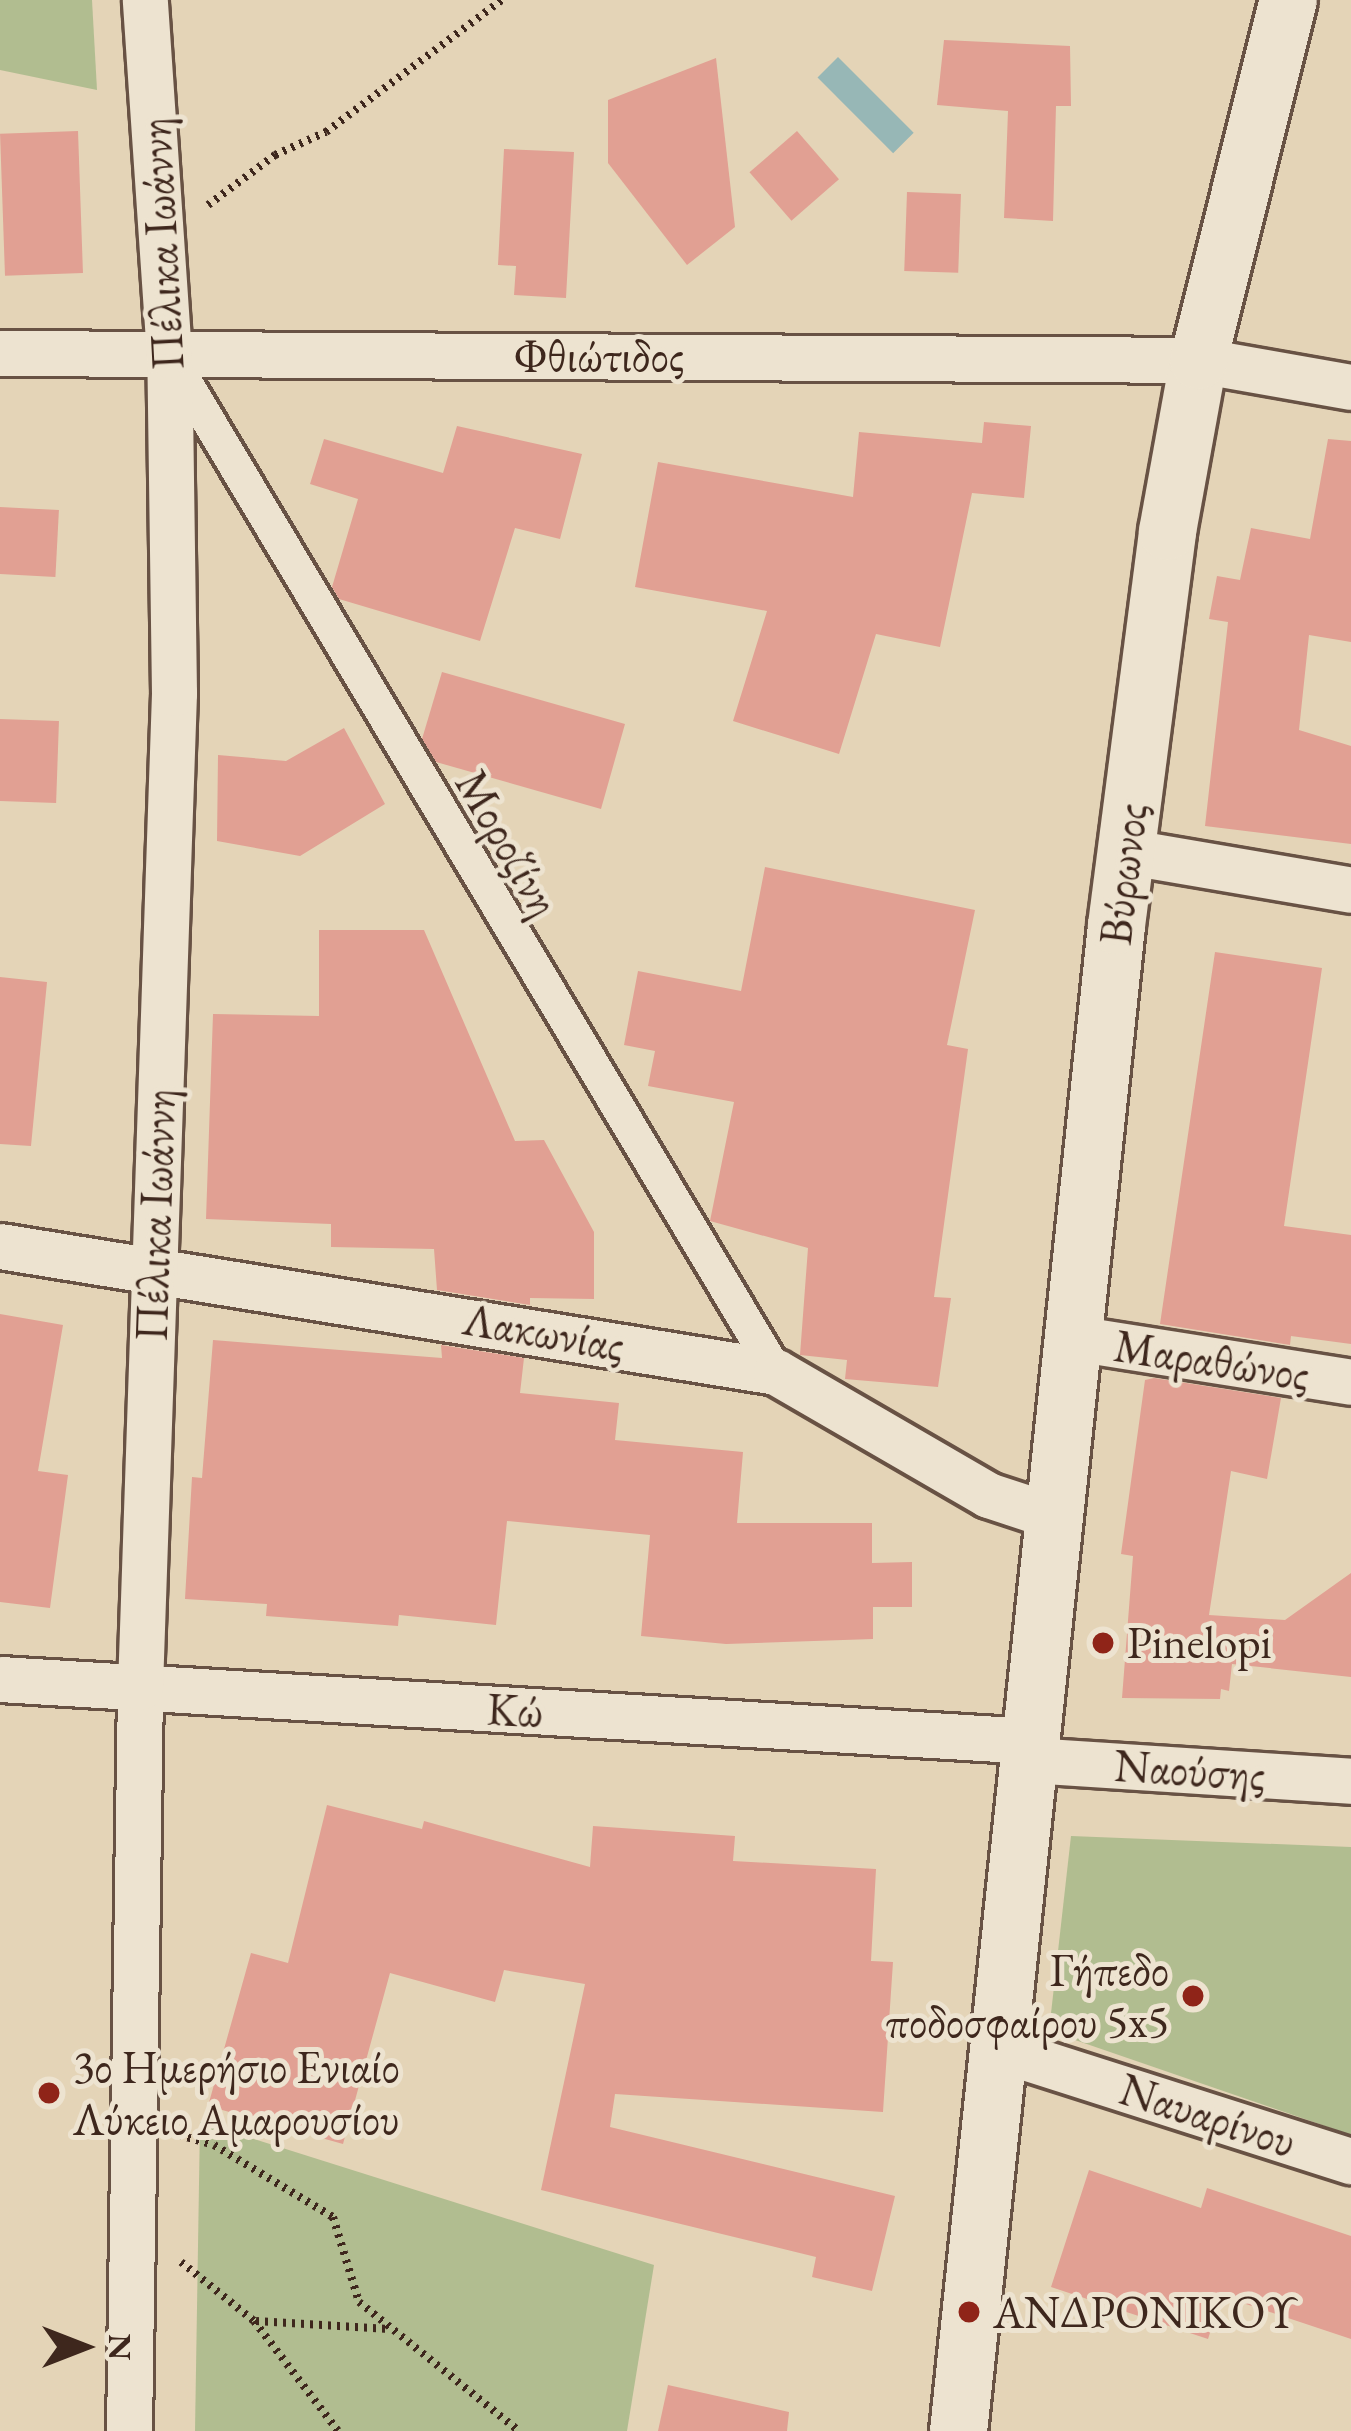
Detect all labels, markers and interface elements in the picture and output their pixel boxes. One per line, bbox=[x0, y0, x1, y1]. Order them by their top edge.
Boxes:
street label: Πέλικα Ιωάννη bbox=[127, 116, 195, 372]
street label: Φθιώτιδος bbox=[514, 329, 684, 383]
street label: Μοροζίνη bbox=[445, 760, 571, 926]
street label: Βύρωνος bbox=[1088, 800, 1158, 948]
street label: Πέλικα Ιωάννη bbox=[124, 1088, 186, 1342]
street label: Λακωνίας bbox=[459, 1291, 629, 1373]
street label: Μαραθώνος bbox=[1111, 1318, 1313, 1402]
place label: Pinelopi bbox=[1127, 1616, 1272, 1670]
marker: Pinelopi bbox=[1090, 1630, 1116, 1656]
street label: Κώ bbox=[486, 1682, 544, 1738]
street label: Ναούσης bbox=[1113, 1738, 1267, 1802]
place label: Γήπεδο ποδοσφαίρου 5x5 bbox=[886, 1943, 1169, 2049]
marker: Γήπεδο ποδοσφαίρου 5x5 bbox=[1180, 1983, 1206, 2009]
place label: 3ο Ημερήσιο Ενιαίο Λύκειο Αμαρουσίου bbox=[73, 2040, 400, 2146]
street label: Ναυαρίνου bbox=[1113, 2061, 1303, 2169]
marker: 3ο Ημερήσιο Ενιαίο Λύκειο Αμαρουσίου bbox=[36, 2080, 62, 2106]
place label: ΑΝΔΡΟΝΙΚΟΥ bbox=[993, 2285, 1299, 2339]
north arrow bbox=[24, 2287, 144, 2407]
marker: ΑΝΔΡΟΝΙΚΟΥ bbox=[956, 2299, 982, 2325]
text: N bbox=[99, 2334, 142, 2360]

